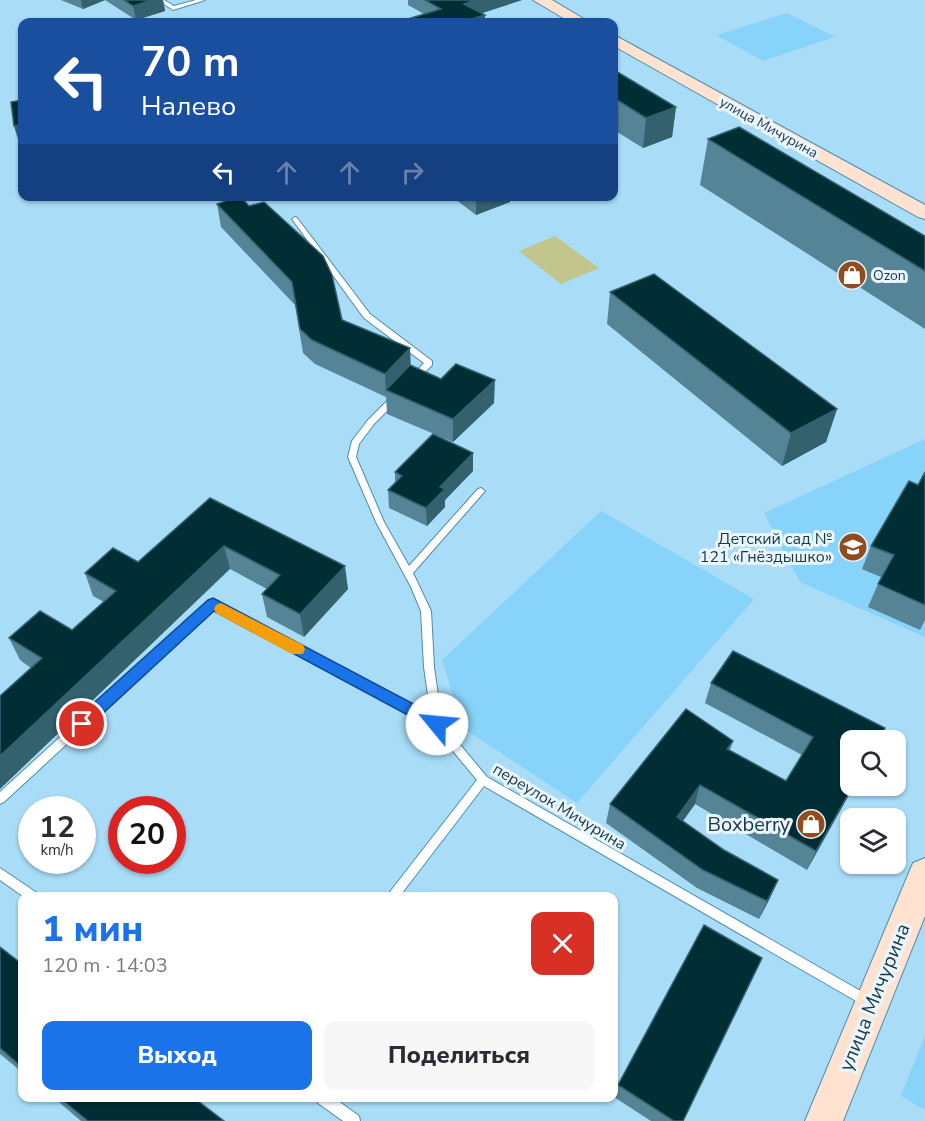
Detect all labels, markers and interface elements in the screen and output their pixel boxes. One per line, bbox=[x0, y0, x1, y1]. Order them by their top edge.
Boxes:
text: 70 m bbox=[141, 34, 240, 91]
icon: left bbox=[42, 42, 120, 120]
text: Налево bbox=[141, 88, 236, 125]
street label: улица Мичурина bbox=[716, 92, 822, 162]
icon: left bbox=[207, 156, 240, 189]
icon: ahead bbox=[270, 156, 303, 189]
icon: ahead bbox=[333, 156, 366, 189]
icon: right bbox=[396, 156, 429, 189]
shop icon: Ozon bbox=[836, 259, 868, 291]
place label: Ozon bbox=[873, 266, 906, 285]
place label: Детский сад № 121 «Гнёздышко» bbox=[700, 528, 832, 568]
school or university icon: Детский сад № 121 «Гнёздышко» bbox=[837, 531, 869, 563]
position arrow bbox=[405, 692, 469, 756]
pin bbox=[56, 698, 107, 749]
icon: arrive bbox=[65, 707, 98, 740]
map controls bbox=[840, 730, 906, 874]
button: search bbox=[840, 730, 906, 796]
street label: переулок Мичурина bbox=[489, 758, 630, 855]
speed limit sign: 20 bbox=[108, 796, 186, 874]
text: 12 bbox=[39, 807, 75, 848]
shop icon: Boxberry bbox=[795, 808, 827, 840]
button: layers bbox=[840, 808, 906, 874]
place label: Boxberry bbox=[708, 811, 791, 838]
text: km/h bbox=[40, 840, 74, 860]
text: 1 мин bbox=[42, 905, 143, 954]
button: close bbox=[531, 912, 594, 975]
street label: улица Мичурина bbox=[832, 919, 916, 1075]
text: 120 m · 14:03 bbox=[42, 952, 168, 979]
button: Выход bbox=[42, 1021, 312, 1090]
button: Поделиться bbox=[324, 1021, 594, 1090]

